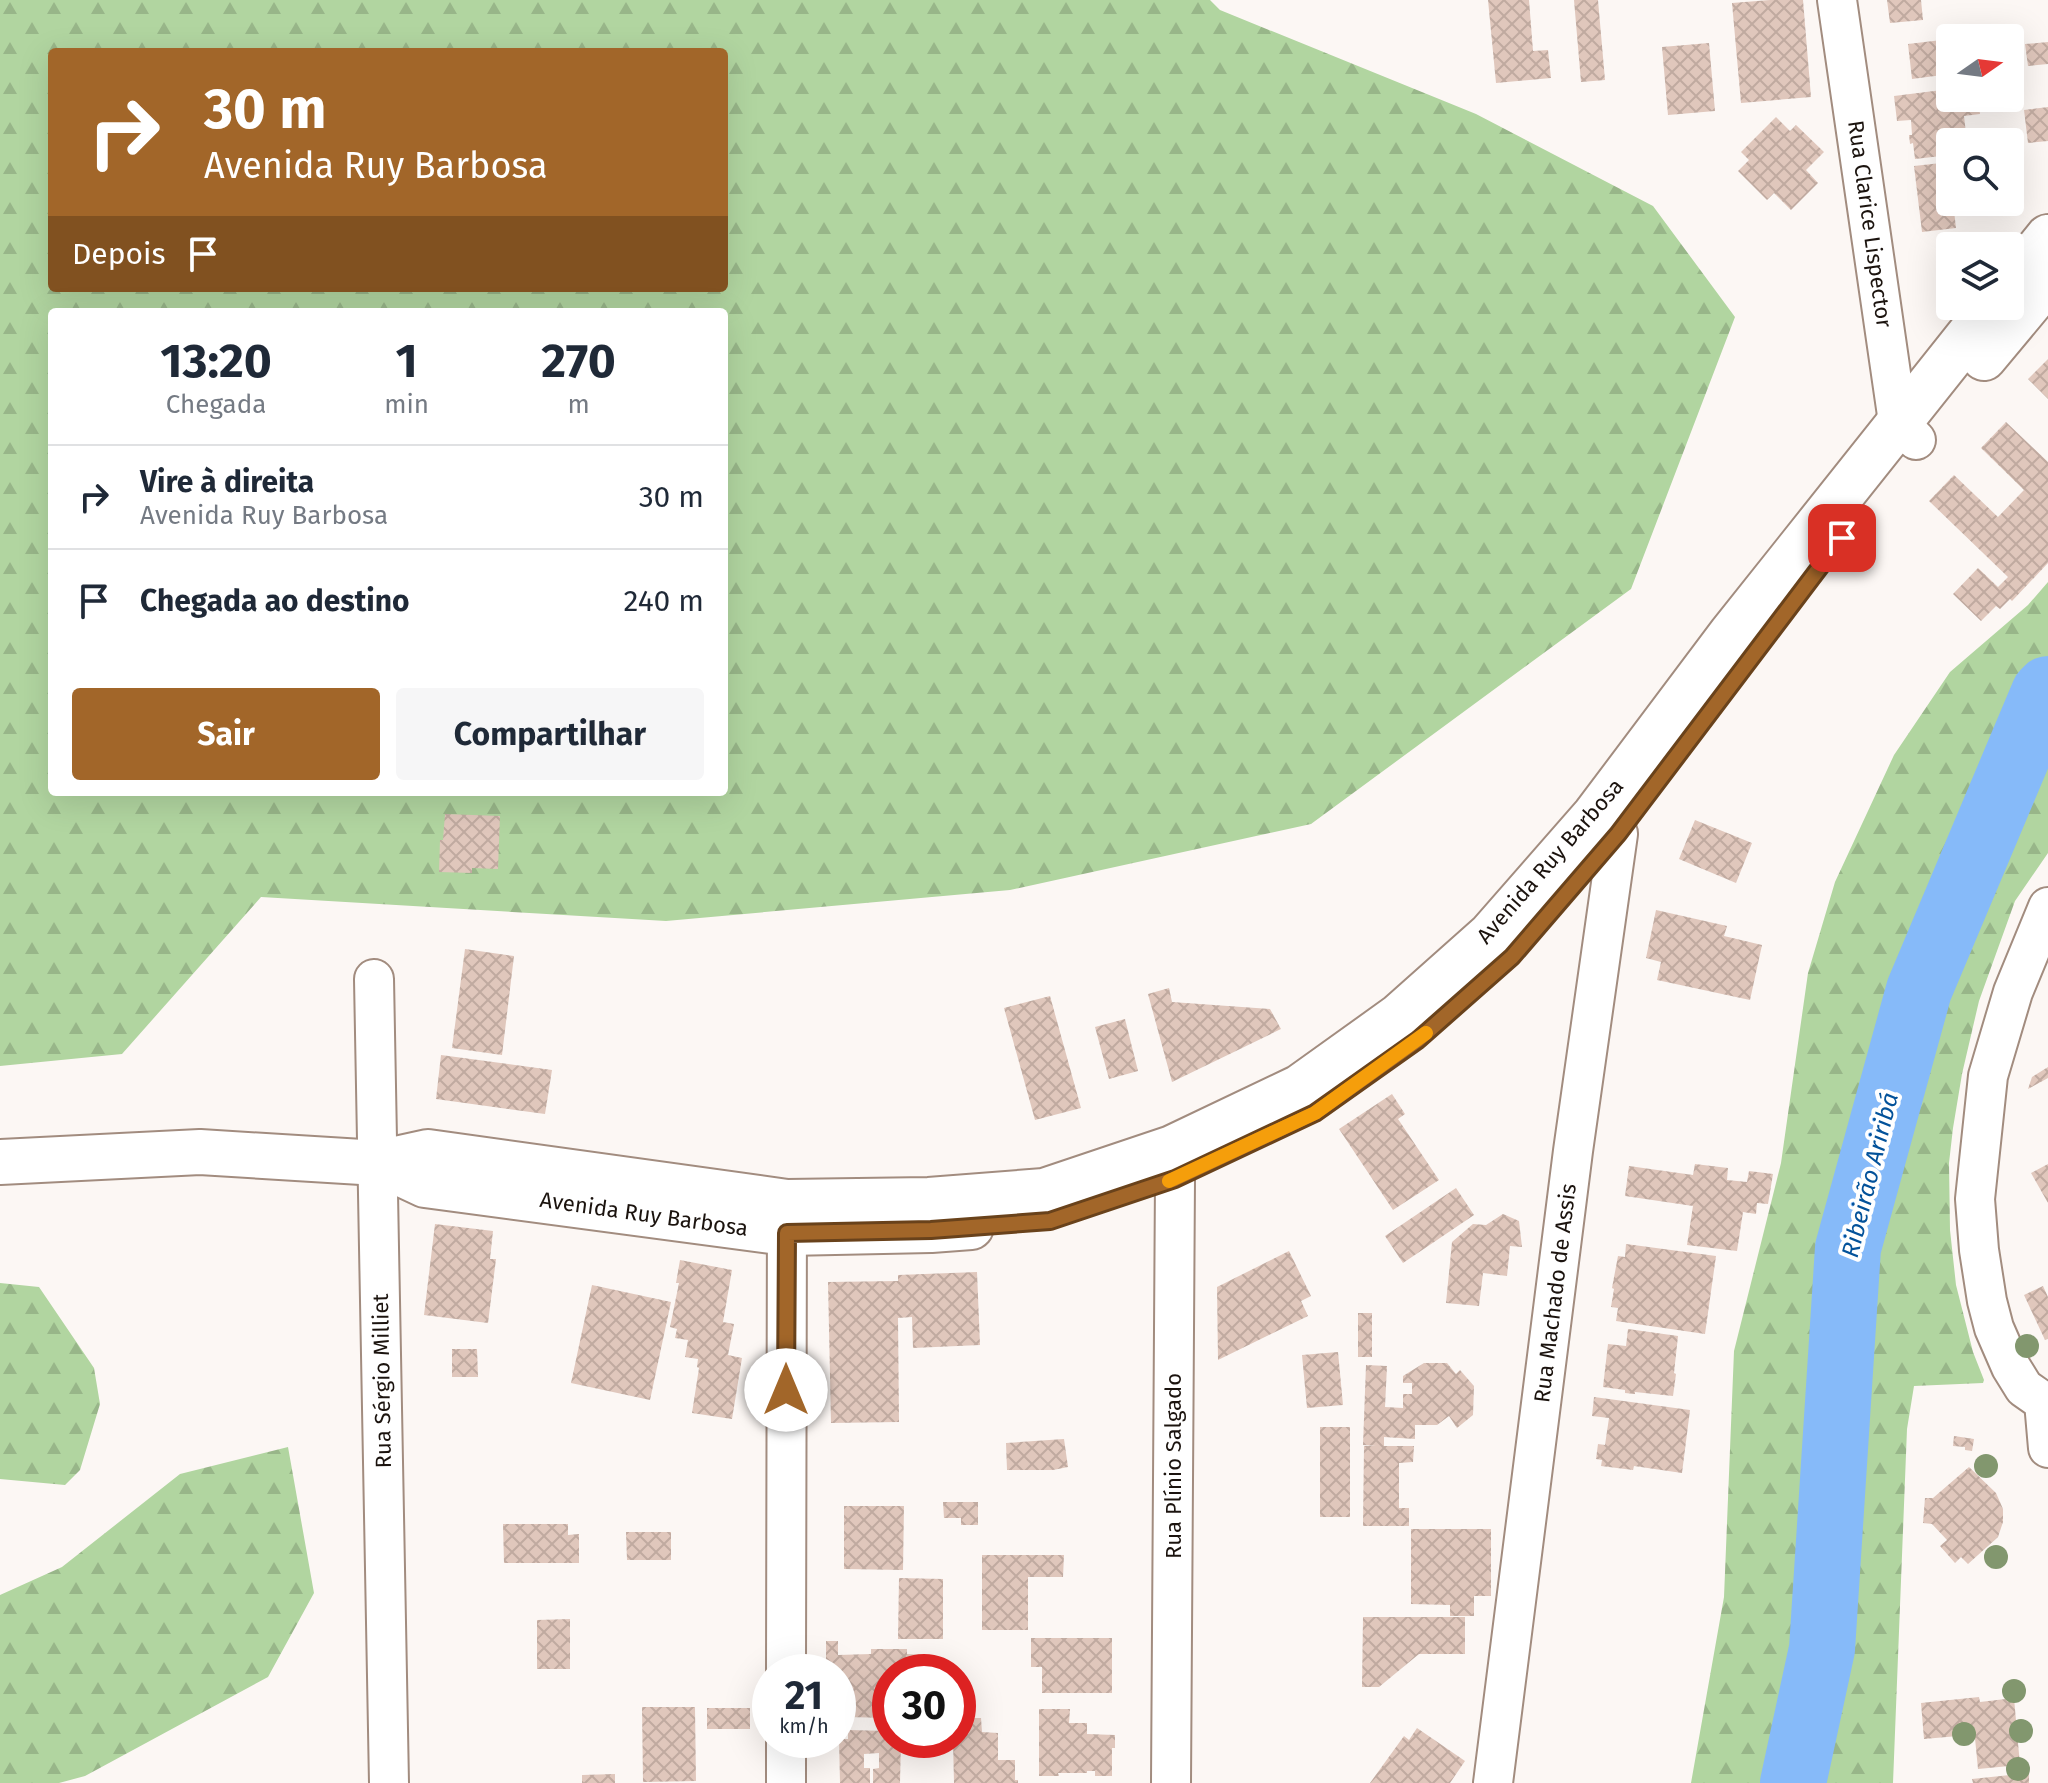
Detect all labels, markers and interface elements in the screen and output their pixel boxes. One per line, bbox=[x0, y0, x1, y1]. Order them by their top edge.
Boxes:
north arrow bbox=[1936, 24, 2024, 112]
map controls bbox=[1936, 24, 2024, 320]
text: 30 m bbox=[204, 76, 326, 143]
icon: right bbox=[72, 80, 176, 184]
street label: Rua Clarice Lispector bbox=[1842, 119, 1898, 330]
button: search bbox=[1936, 128, 2024, 216]
text: Avenida Ruy Barbosa bbox=[204, 144, 548, 188]
icon: arrive bbox=[181, 232, 225, 276]
button: layers bbox=[1936, 232, 2024, 320]
text: Depois bbox=[72, 236, 165, 272]
text: 13:20 bbox=[160, 332, 272, 390]
text: 1 bbox=[396, 332, 418, 390]
text: 270 bbox=[541, 332, 616, 390]
text: Chegada bbox=[166, 389, 266, 420]
text: min bbox=[384, 389, 429, 420]
text: m bbox=[567, 389, 590, 420]
text: Vire à direita bbox=[140, 464, 314, 500]
icon: right bbox=[72, 475, 116, 519]
text: 30 m bbox=[639, 479, 704, 515]
text: Avenida Ruy Barbosa bbox=[140, 500, 388, 531]
pin bbox=[1808, 504, 1876, 572]
icon: arrive bbox=[1820, 516, 1864, 560]
icon: arrive bbox=[72, 579, 116, 623]
text: Chegada ao destino bbox=[140, 583, 410, 619]
text: 240 m bbox=[624, 583, 704, 619]
button: Sair bbox=[72, 688, 380, 780]
button: Compartilhar bbox=[396, 688, 704, 780]
street label: Avenida Ruy Barbosa bbox=[1471, 773, 1629, 949]
water label: Ribeirão Ariribá bbox=[1836, 1090, 1904, 1260]
street label: Rua Machado de Assis bbox=[1528, 1182, 1582, 1404]
street label: Avenida Ruy Barbosa bbox=[538, 1186, 750, 1242]
street label: Rua Sérgio Milliet bbox=[367, 1293, 397, 1469]
position arrow bbox=[744, 1348, 828, 1432]
street label: Rua Plínio Salgado bbox=[1160, 1373, 1187, 1559]
speed limit sign: 30 bbox=[872, 1654, 976, 1758]
text: 21 bbox=[785, 1672, 823, 1720]
text: km/h bbox=[779, 1714, 829, 1738]

